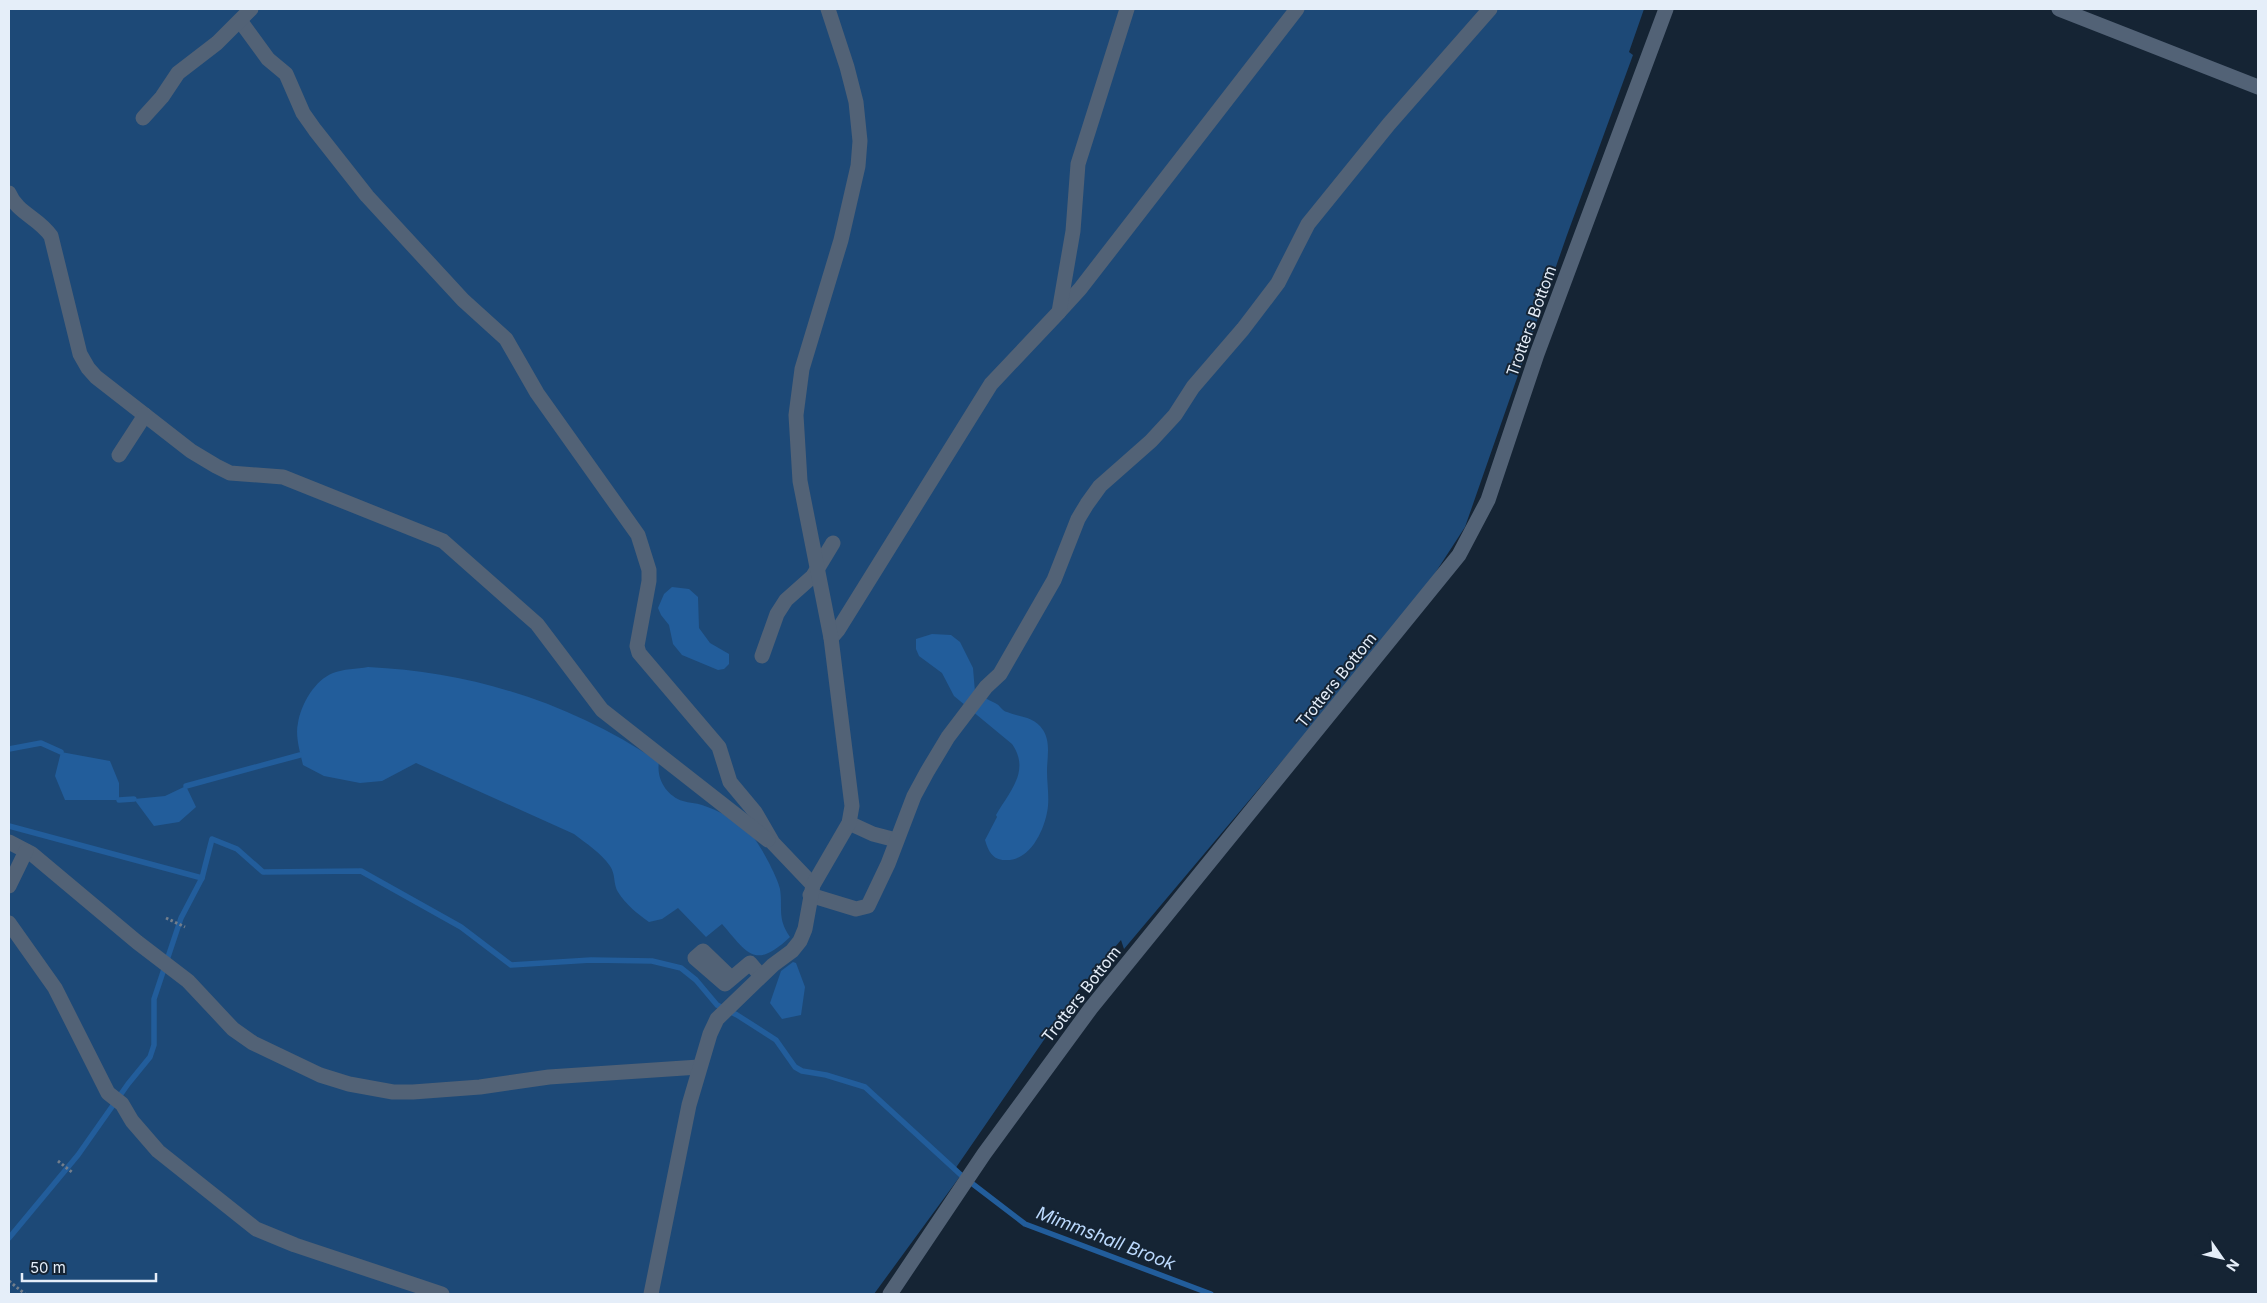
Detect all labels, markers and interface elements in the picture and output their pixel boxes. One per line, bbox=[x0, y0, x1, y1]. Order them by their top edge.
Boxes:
street label: Trotters Bottom bbox=[1502, 263, 1560, 379]
street label: Trotters Bottom bbox=[1292, 628, 1380, 732]
street label: Trotters Bottom bbox=[1037, 942, 1125, 1046]
water label: Mimmshall Brook bbox=[1034, 1202, 1179, 1275]
north arrow bbox=[2197, 1233, 2247, 1283]
scale bar bbox=[22, 1250, 156, 1282]
text: N bbox=[2223, 1256, 2243, 1275]
text: 50 m bbox=[30, 1258, 66, 1277]

